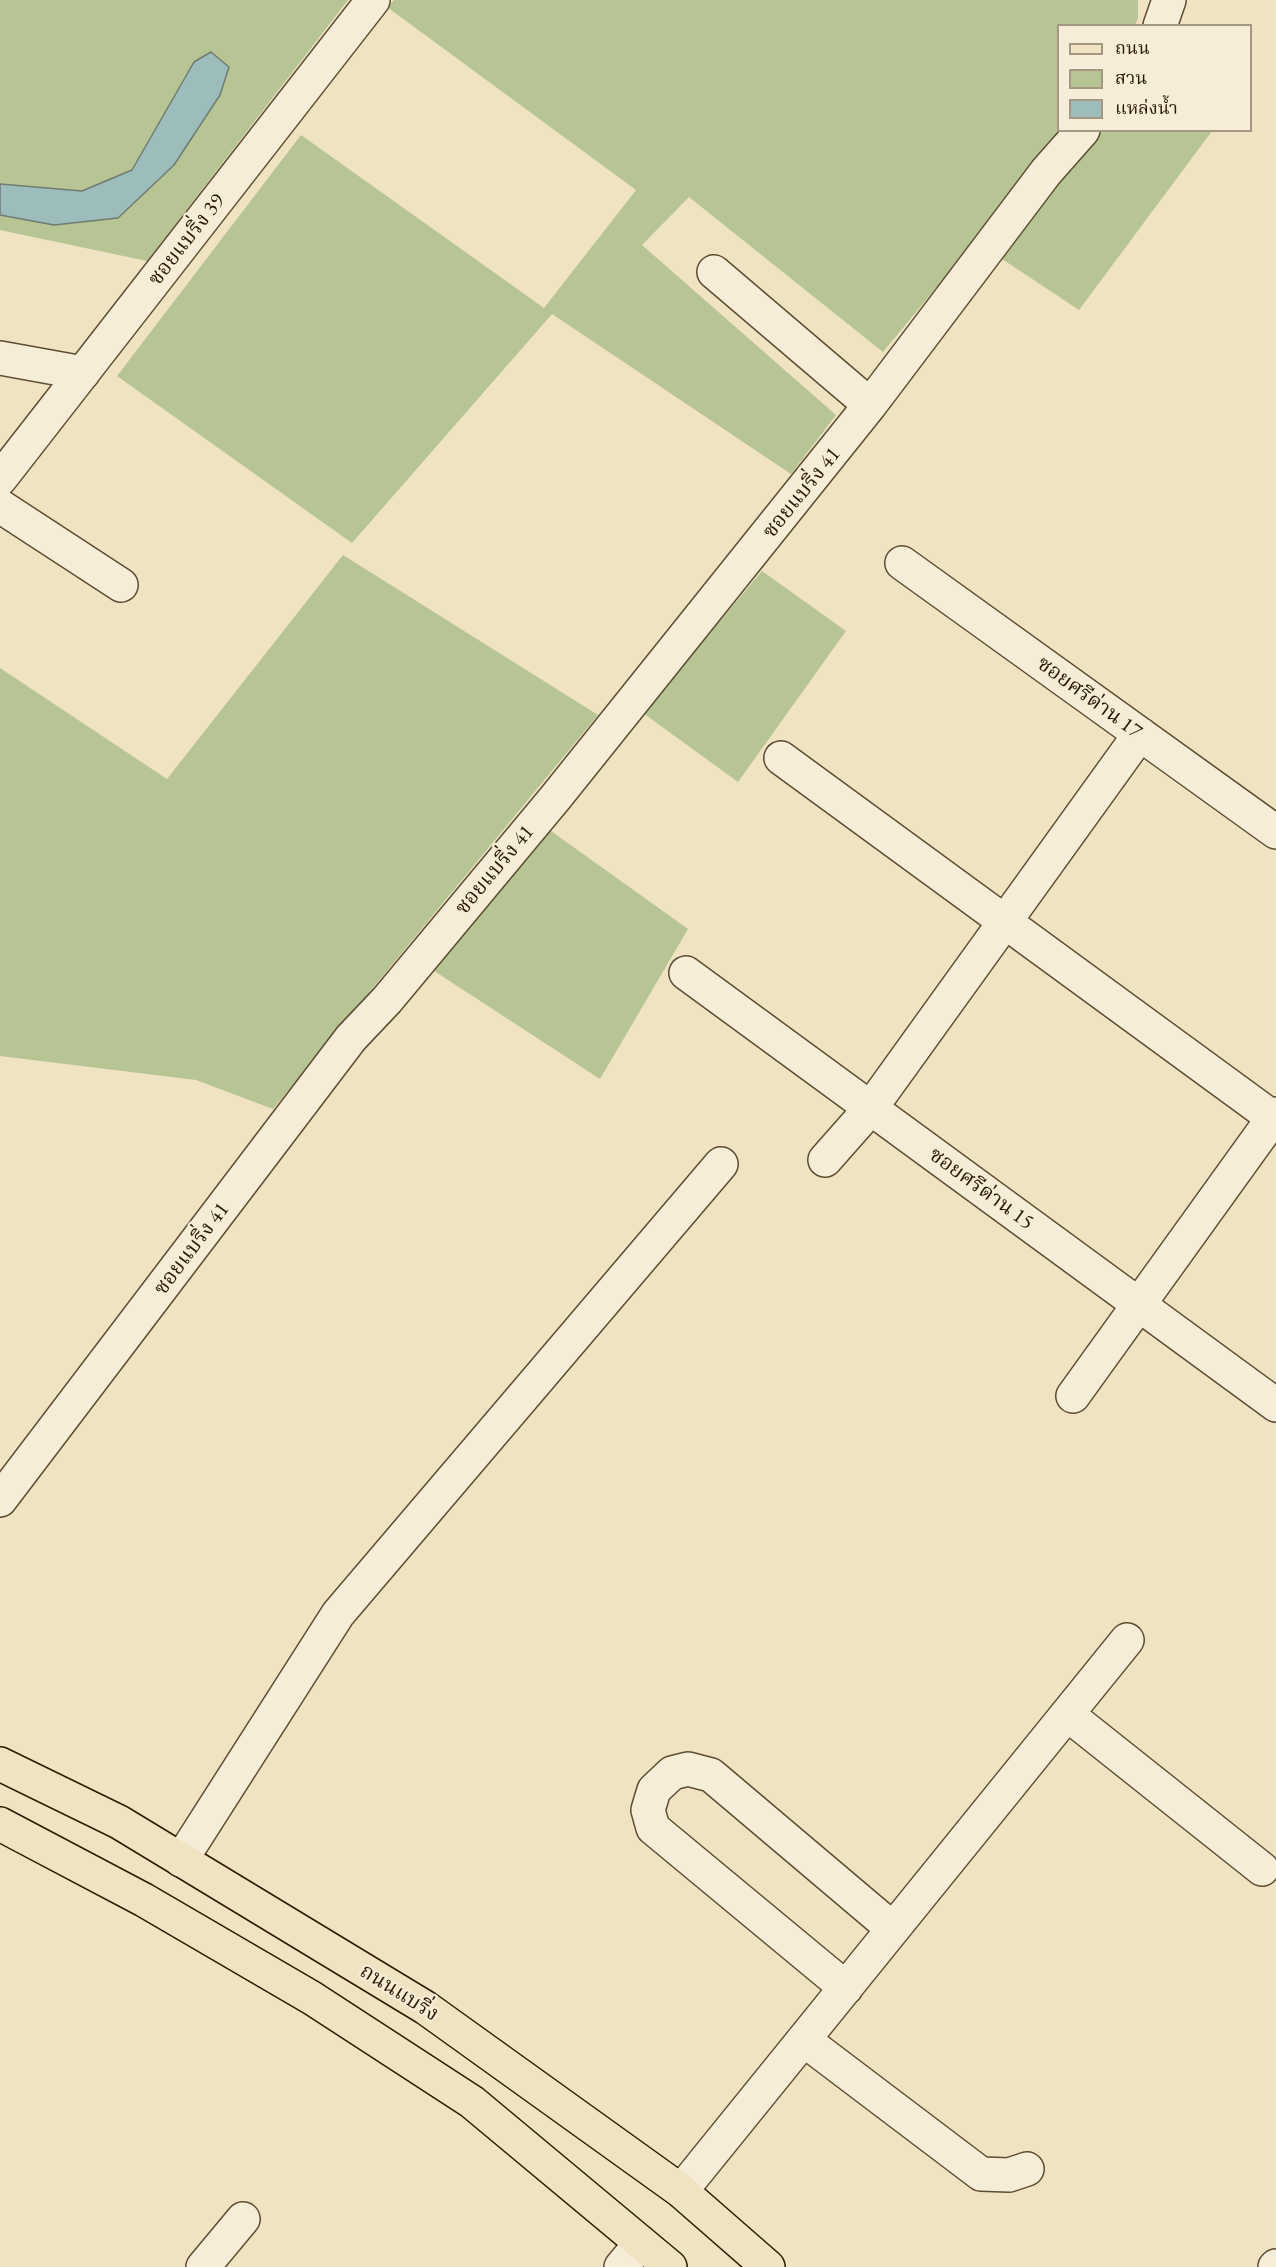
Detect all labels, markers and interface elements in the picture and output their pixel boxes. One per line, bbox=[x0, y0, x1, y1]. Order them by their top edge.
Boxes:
legend bbox=[1057, 24, 1252, 132]
text: ถนน bbox=[1115, 36, 1150, 59]
text: สวน bbox=[1115, 66, 1147, 89]
text: แหล่งน้ำ bbox=[1115, 96, 1178, 119]
street label: ซอยแบริ่ง 39 bbox=[143, 189, 231, 291]
street label: ซอยแบริ่ง 41 bbox=[758, 442, 846, 544]
street label: ซอยศรีด่าน 17 bbox=[1032, 651, 1146, 745]
street label: ซอยแบริ่ง 41 bbox=[450, 820, 540, 920]
street label: ซอยศรีด่าน 15 bbox=[924, 1142, 1038, 1236]
street label: ซอยแบริ่ง 41 bbox=[149, 1198, 235, 1300]
street label: ถนนแบริ่ง bbox=[355, 1959, 443, 2027]

